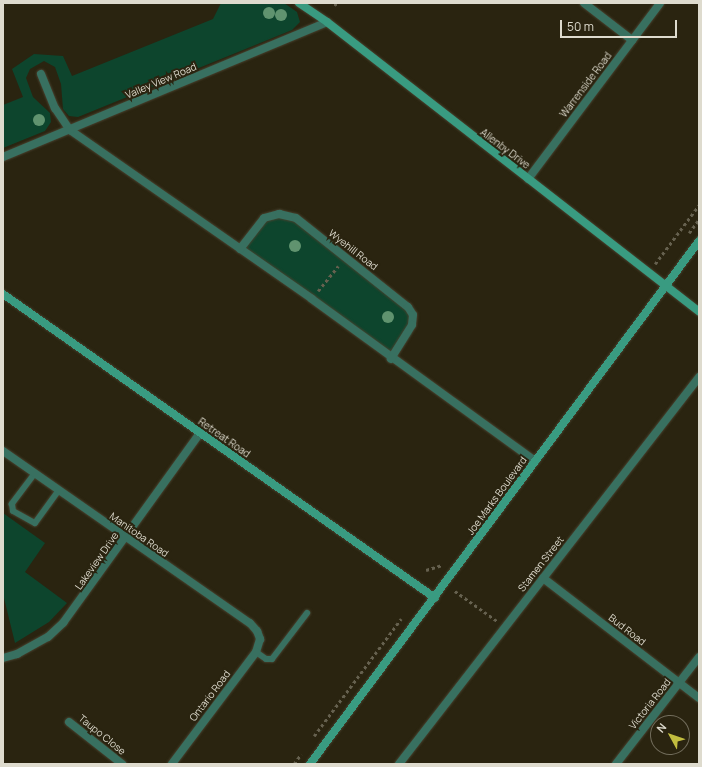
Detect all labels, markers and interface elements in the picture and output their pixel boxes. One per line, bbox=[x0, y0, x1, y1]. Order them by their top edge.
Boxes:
scale bar bbox=[562, 12, 679, 38]
text: 50 m bbox=[567, 18, 594, 35]
street label: Warrenside Road bbox=[558, 50, 614, 120]
street label: Valley View Road bbox=[124, 61, 198, 101]
street label: Allenby Drive bbox=[478, 126, 532, 172]
street label: Wyehill Road bbox=[326, 227, 380, 273]
street label: Retreat Road bbox=[196, 416, 252, 460]
street label: Joe Marks Boulevard bbox=[465, 455, 529, 537]
street label: Manitoba Road bbox=[107, 510, 171, 560]
street label: Lakeview Drive bbox=[73, 530, 121, 592]
street label: Stamen Street bbox=[516, 534, 566, 594]
street label: Bud Road bbox=[606, 612, 648, 648]
street label: Ontario Road bbox=[187, 668, 233, 724]
street label: Victoria Road bbox=[627, 676, 673, 732]
street label: Taupo Close bbox=[76, 712, 128, 758]
north arrow bbox=[650, 715, 690, 755]
text: N bbox=[653, 720, 669, 735]

